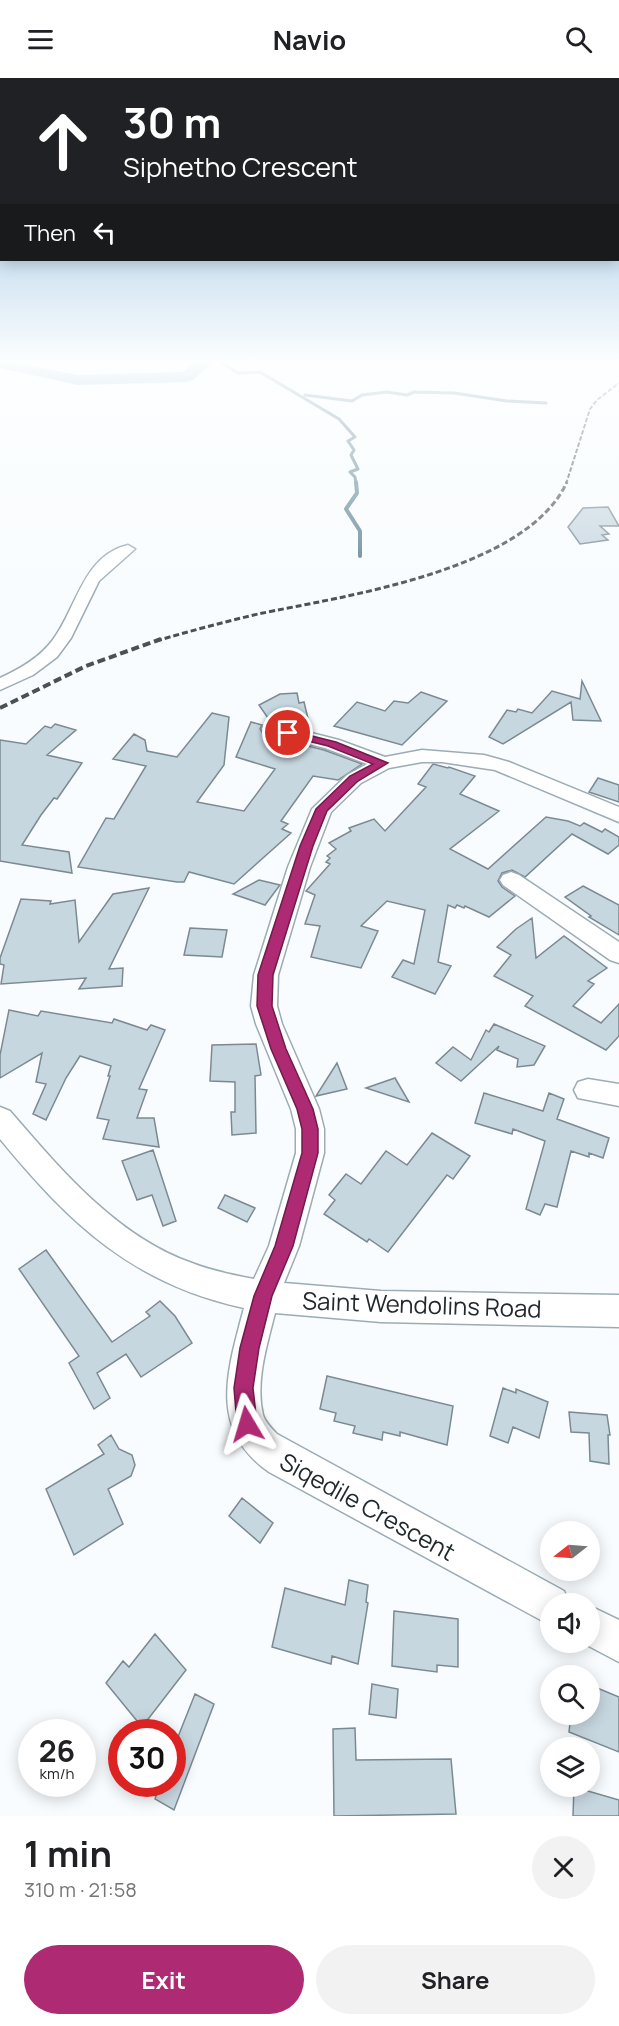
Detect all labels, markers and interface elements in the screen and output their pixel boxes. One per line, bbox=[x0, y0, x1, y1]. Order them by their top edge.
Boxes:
text: Navio bbox=[273, 21, 346, 58]
icon: menu bbox=[24, 23, 57, 56]
icon: search bbox=[562, 23, 595, 56]
text: 30 m bbox=[123, 93, 221, 151]
icon: ahead bbox=[24, 102, 102, 180]
text: Siphetho Crescent bbox=[123, 148, 357, 185]
icon: left bbox=[88, 216, 121, 249]
text: Then bbox=[24, 218, 76, 248]
pin bbox=[262, 707, 313, 758]
icon: arrive bbox=[271, 716, 304, 749]
street label: Saint Wendolins Road bbox=[302, 1283, 542, 1325]
position arrow bbox=[215, 1392, 279, 1456]
street label: Siqedile Crescent bbox=[274, 1444, 462, 1568]
north arrow bbox=[540, 1521, 600, 1581]
map controls bbox=[540, 1521, 600, 1797]
button: sound bbox=[540, 1593, 600, 1653]
button: search bbox=[540, 1665, 600, 1725]
speed limit sign: 30 bbox=[108, 1719, 186, 1797]
text: 26 bbox=[39, 1730, 75, 1771]
button: layers bbox=[540, 1737, 600, 1797]
text: km/h bbox=[40, 1763, 74, 1784]
text: 1 min bbox=[24, 1829, 112, 1878]
button: close bbox=[532, 1836, 595, 1899]
text: 310 m · 21:58 bbox=[24, 1876, 137, 1903]
button: Exit bbox=[24, 1945, 304, 2014]
button: Share bbox=[316, 1945, 595, 2014]

